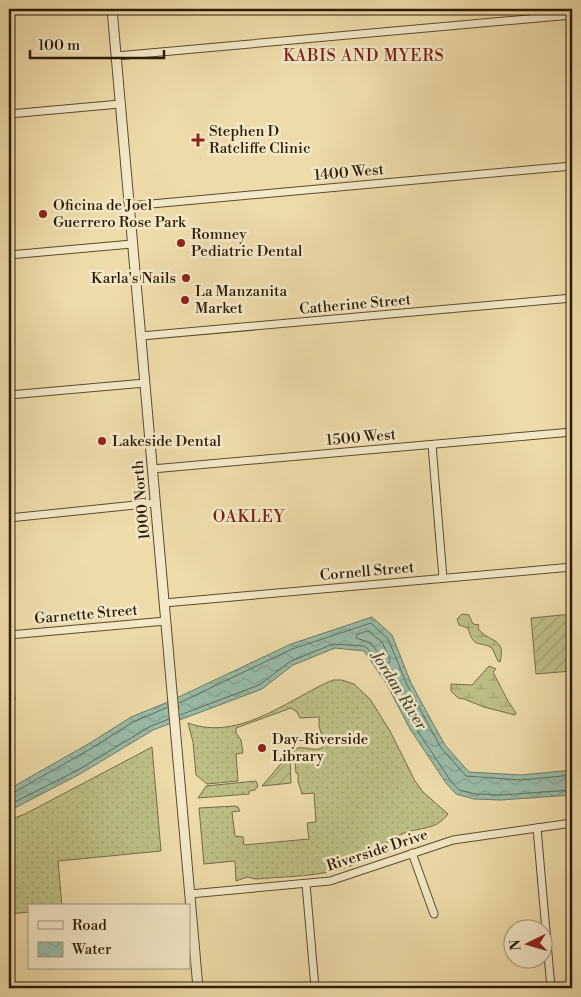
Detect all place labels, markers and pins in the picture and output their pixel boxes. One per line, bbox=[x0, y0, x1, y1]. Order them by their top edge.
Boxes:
place label: Stephen D Ratcliffe Clinic bbox=[209, 122, 311, 158]
marker: Stephen D Ratcliffe Clinic bbox=[191, 133, 205, 147]
place label: Oficina de Joel Guerrero Rose Park bbox=[53, 196, 187, 232]
marker: Oficina de Joel Guerrero Rose Park bbox=[37, 208, 49, 220]
place label: Romney Pediatric Dental bbox=[191, 225, 303, 261]
marker: Romney Pediatric Dental bbox=[175, 237, 187, 249]
place label: Karla's Nails bbox=[91, 269, 176, 288]
marker: Karla's Nails bbox=[180, 272, 192, 284]
place label: La Manzanita Market bbox=[195, 282, 287, 318]
marker: La Manzanita Market bbox=[179, 294, 191, 306]
place label: Lakeside Dental bbox=[112, 432, 222, 451]
marker: Lakeside Dental bbox=[96, 435, 108, 447]
place label: Day-Riverside Library bbox=[272, 730, 368, 766]
marker: Day-Riverside Library bbox=[256, 742, 268, 754]

